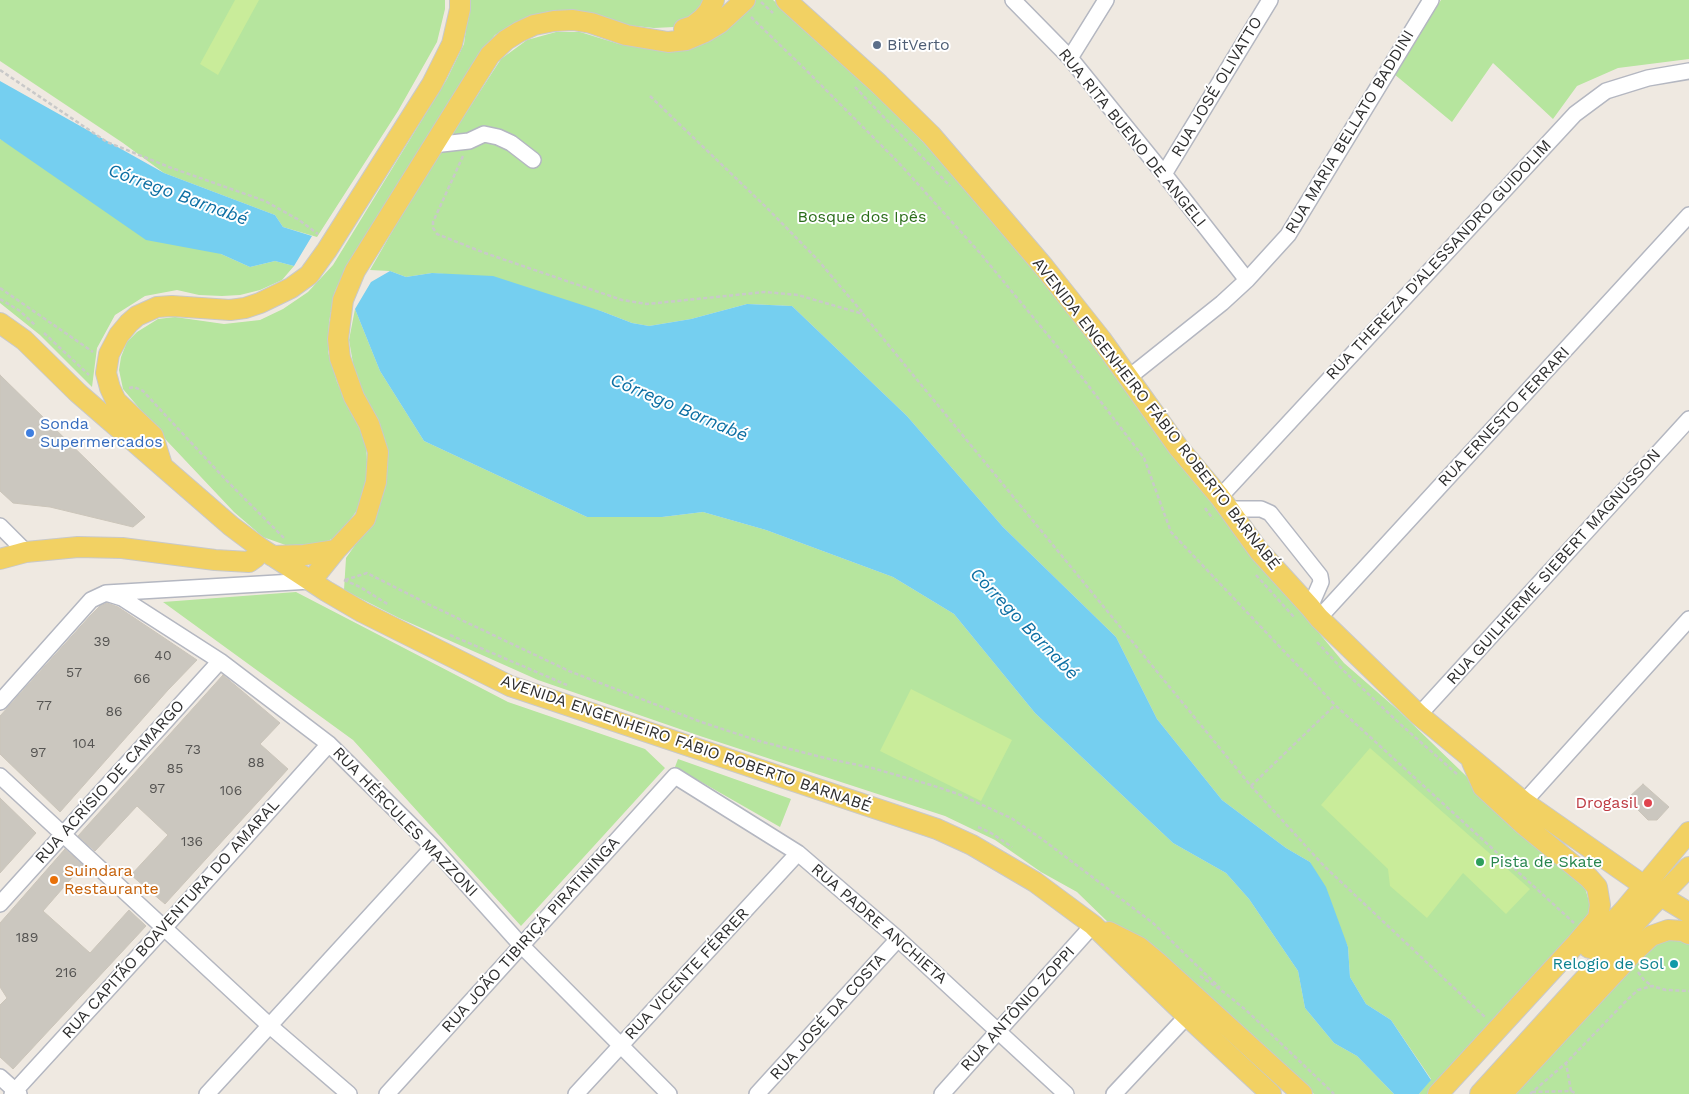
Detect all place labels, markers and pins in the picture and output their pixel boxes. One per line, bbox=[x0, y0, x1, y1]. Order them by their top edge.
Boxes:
place label: BitVerto bbox=[887, 35, 950, 55]
marker: BitVerto bbox=[871, 39, 883, 51]
place label: Sonda Supermercados bbox=[40, 414, 163, 452]
marker: Sonda Supermercados bbox=[24, 427, 36, 439]
place label: Drogasil bbox=[1576, 793, 1638, 813]
marker: Drogasil bbox=[1642, 797, 1654, 809]
place label: Pista de Skate bbox=[1490, 852, 1602, 872]
marker: Pista de Skate bbox=[1474, 856, 1486, 868]
place label: Suindara Restaurante bbox=[64, 861, 159, 899]
marker: Suindara Restaurante bbox=[48, 874, 60, 886]
place label: Relogio de Sol bbox=[1553, 954, 1664, 974]
marker: Relogio de Sol bbox=[1668, 958, 1680, 970]

